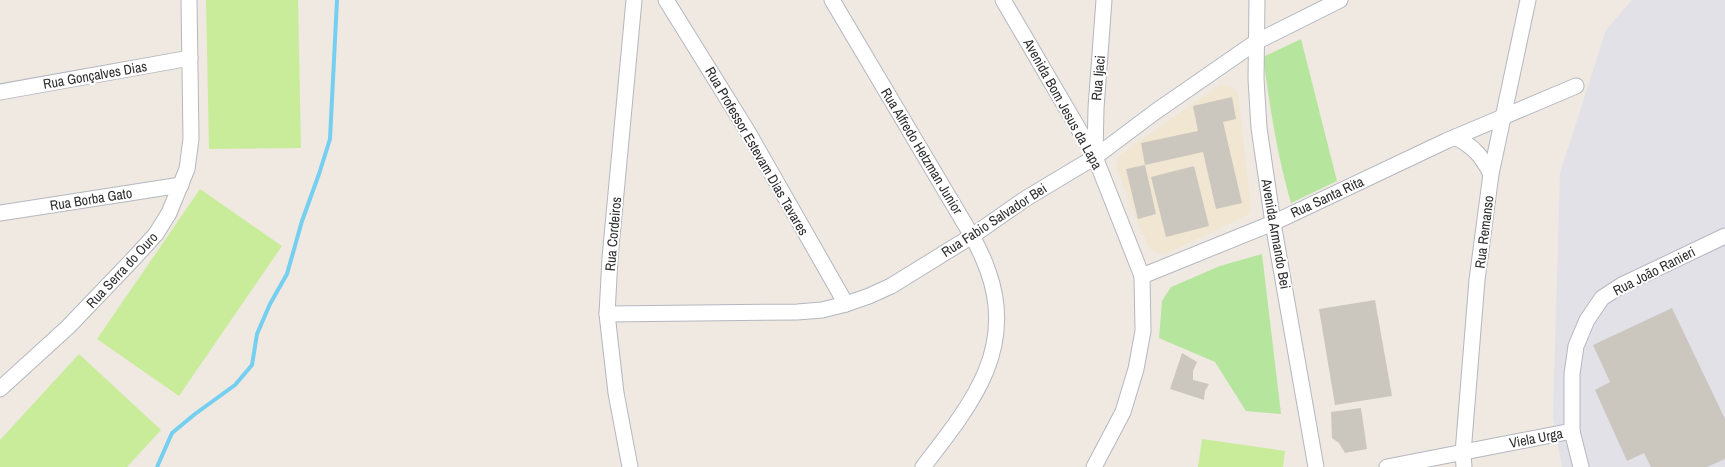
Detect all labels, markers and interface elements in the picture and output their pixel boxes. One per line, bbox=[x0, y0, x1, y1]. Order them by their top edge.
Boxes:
street label: Avenida Bom Jesus da Lapa bbox=[1019, 35, 1107, 173]
street label: Rua Ijaci bbox=[1087, 55, 1109, 101]
street label: Rua Gonçalves Dias bbox=[42, 57, 149, 93]
street label: Rua Professor Estevam Dias Tavares bbox=[701, 64, 813, 239]
street label: Rua Alfredo Hetzman Junior bbox=[877, 85, 967, 218]
street label: Rua Santa Rita bbox=[1288, 172, 1367, 222]
street label: Avenida Armando Bei bbox=[1257, 177, 1295, 290]
street label: Rua Fabio Salvador Bei bbox=[938, 179, 1050, 261]
street label: Rua Borba Gato bbox=[49, 184, 133, 214]
street label: Rua Remanso bbox=[1471, 194, 1497, 270]
street label: Rua Cordeiros bbox=[601, 196, 625, 272]
street label: Rua Serra do Ouro bbox=[82, 228, 162, 312]
street label: Rua João Ranieri bbox=[1610, 243, 1698, 299]
street label: Viela Urga bbox=[1508, 424, 1565, 452]

